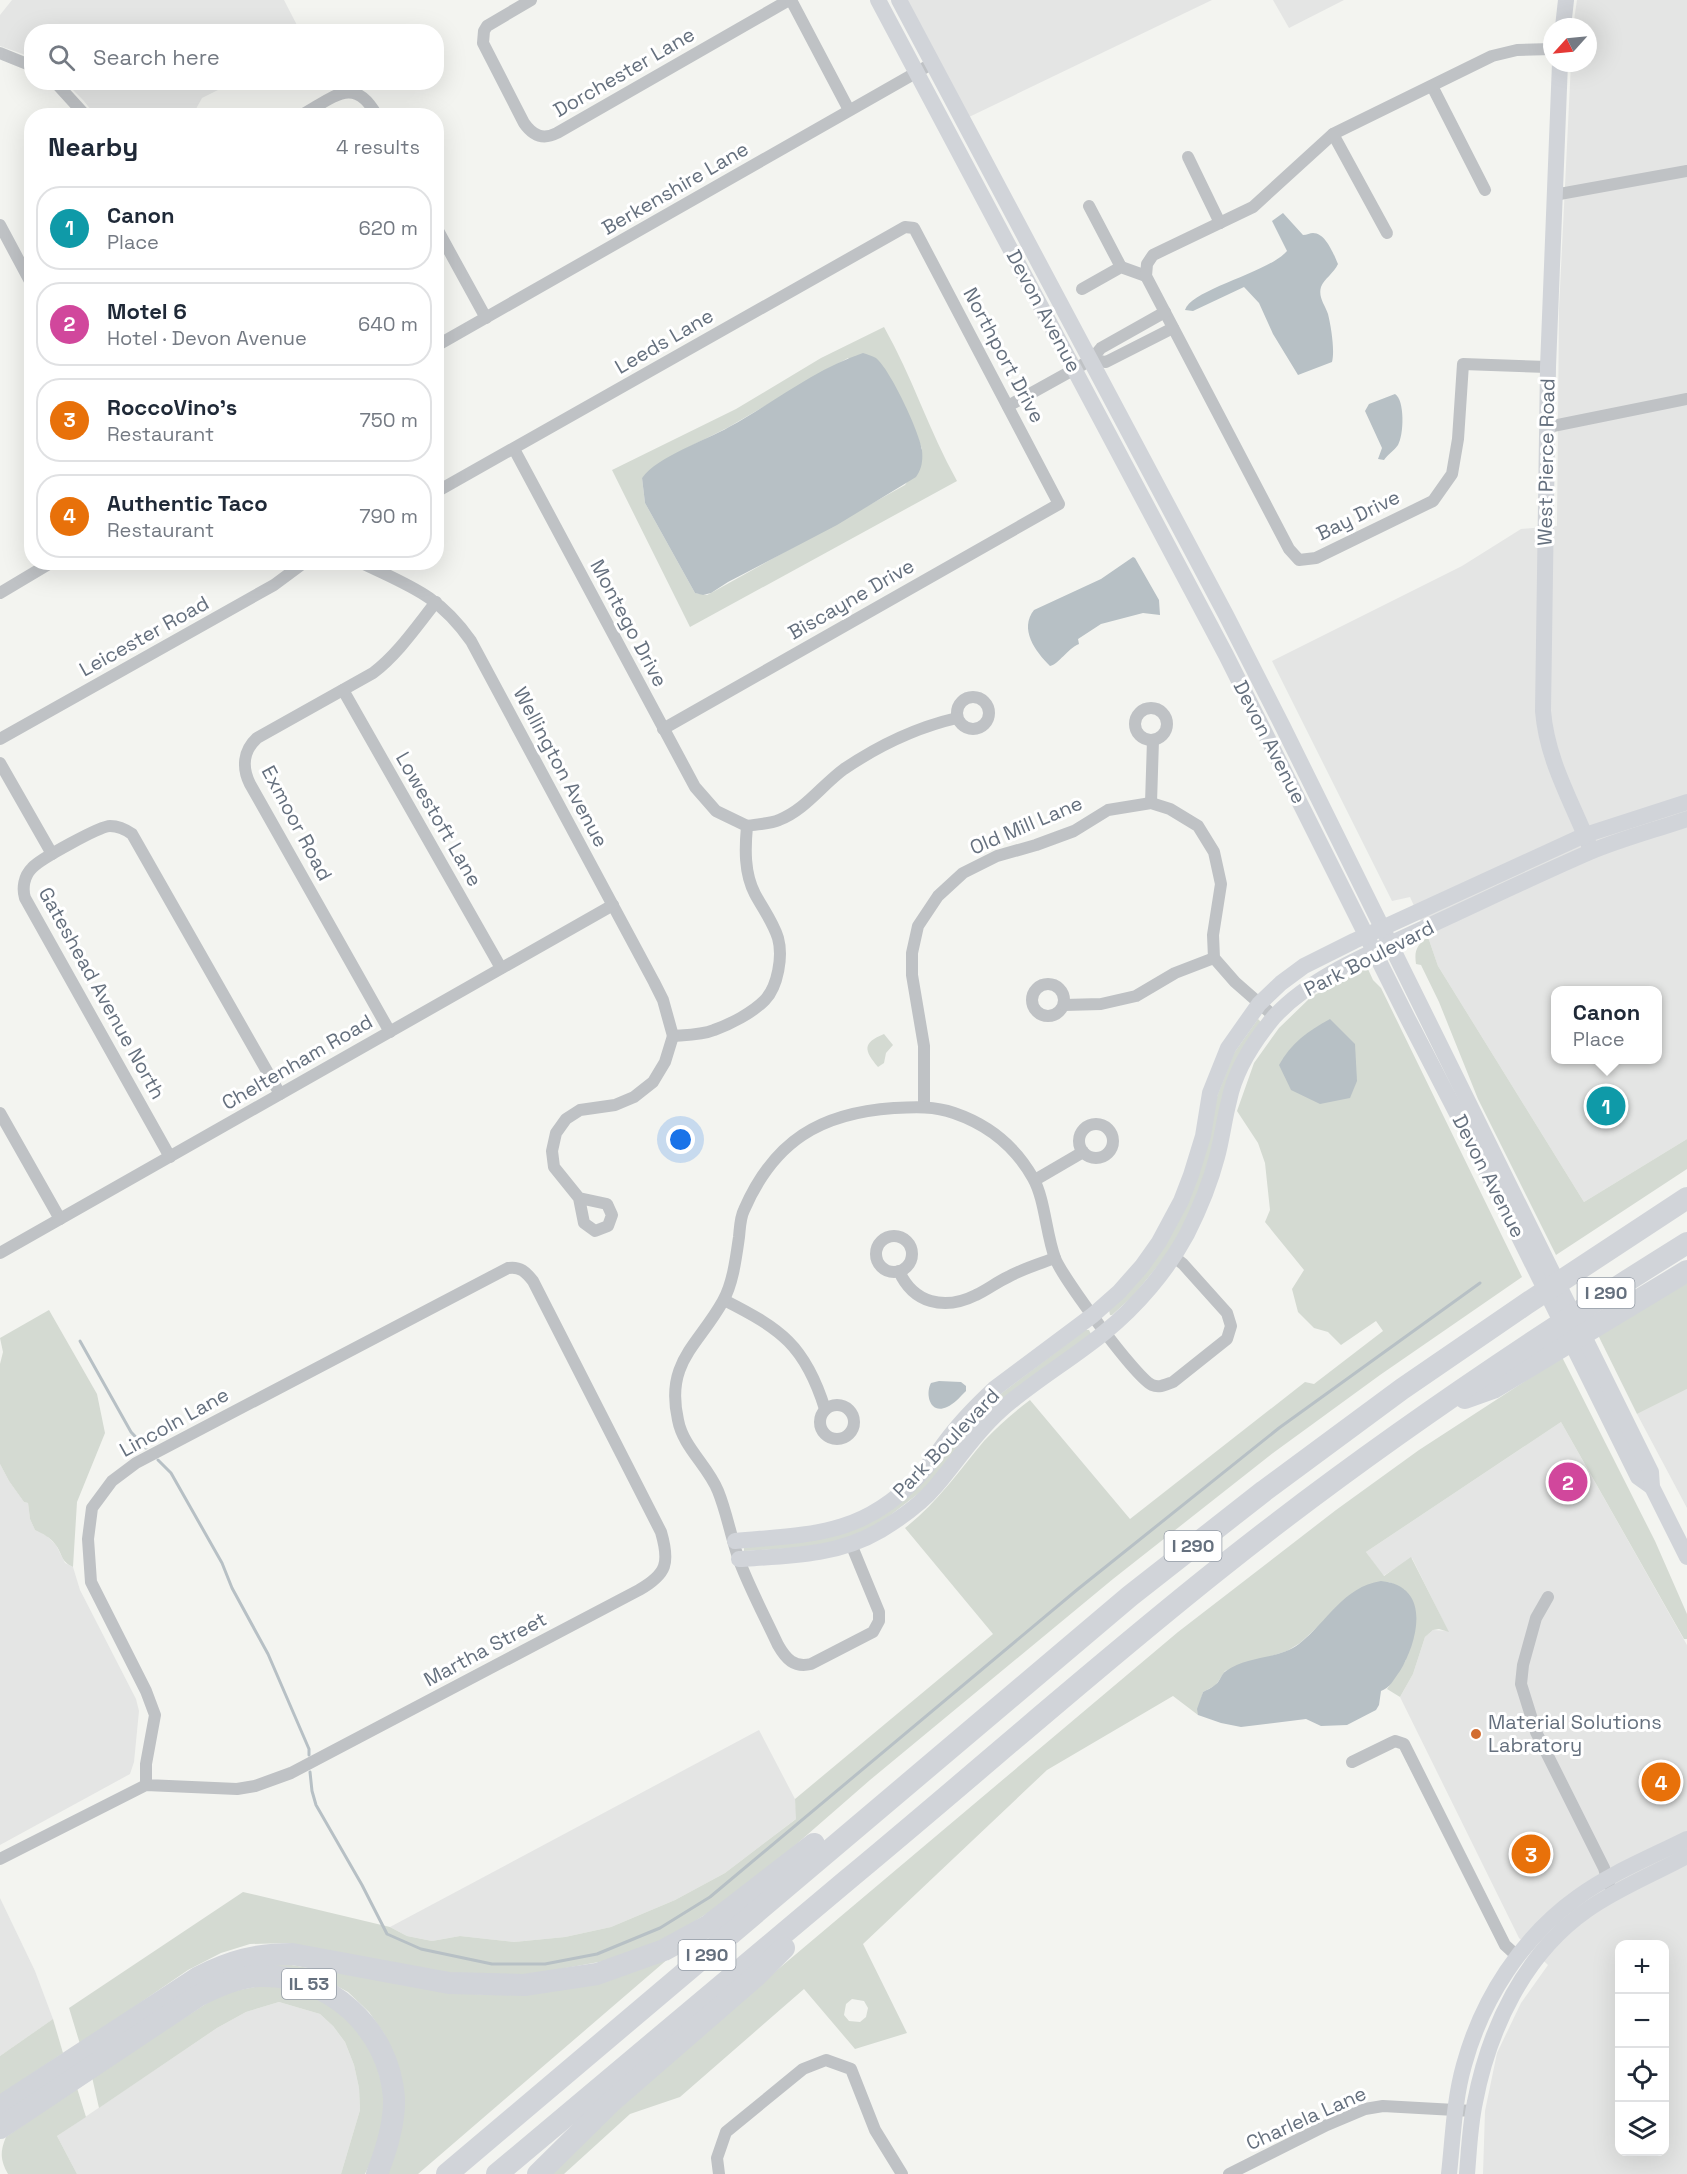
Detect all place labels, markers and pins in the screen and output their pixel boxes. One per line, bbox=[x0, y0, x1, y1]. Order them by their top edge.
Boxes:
pin: 1 bbox=[1586, 1084, 1626, 1128]
pin: 2 bbox=[1548, 1460, 1588, 1504]
place label: Material Solutions Labratory bbox=[1488, 1709, 1662, 1758]
marker: Material Solutions Labratory bbox=[1469, 1727, 1483, 1741]
pin: 4 bbox=[1642, 1760, 1680, 1804]
pin: 3 bbox=[1512, 1832, 1550, 1876]

